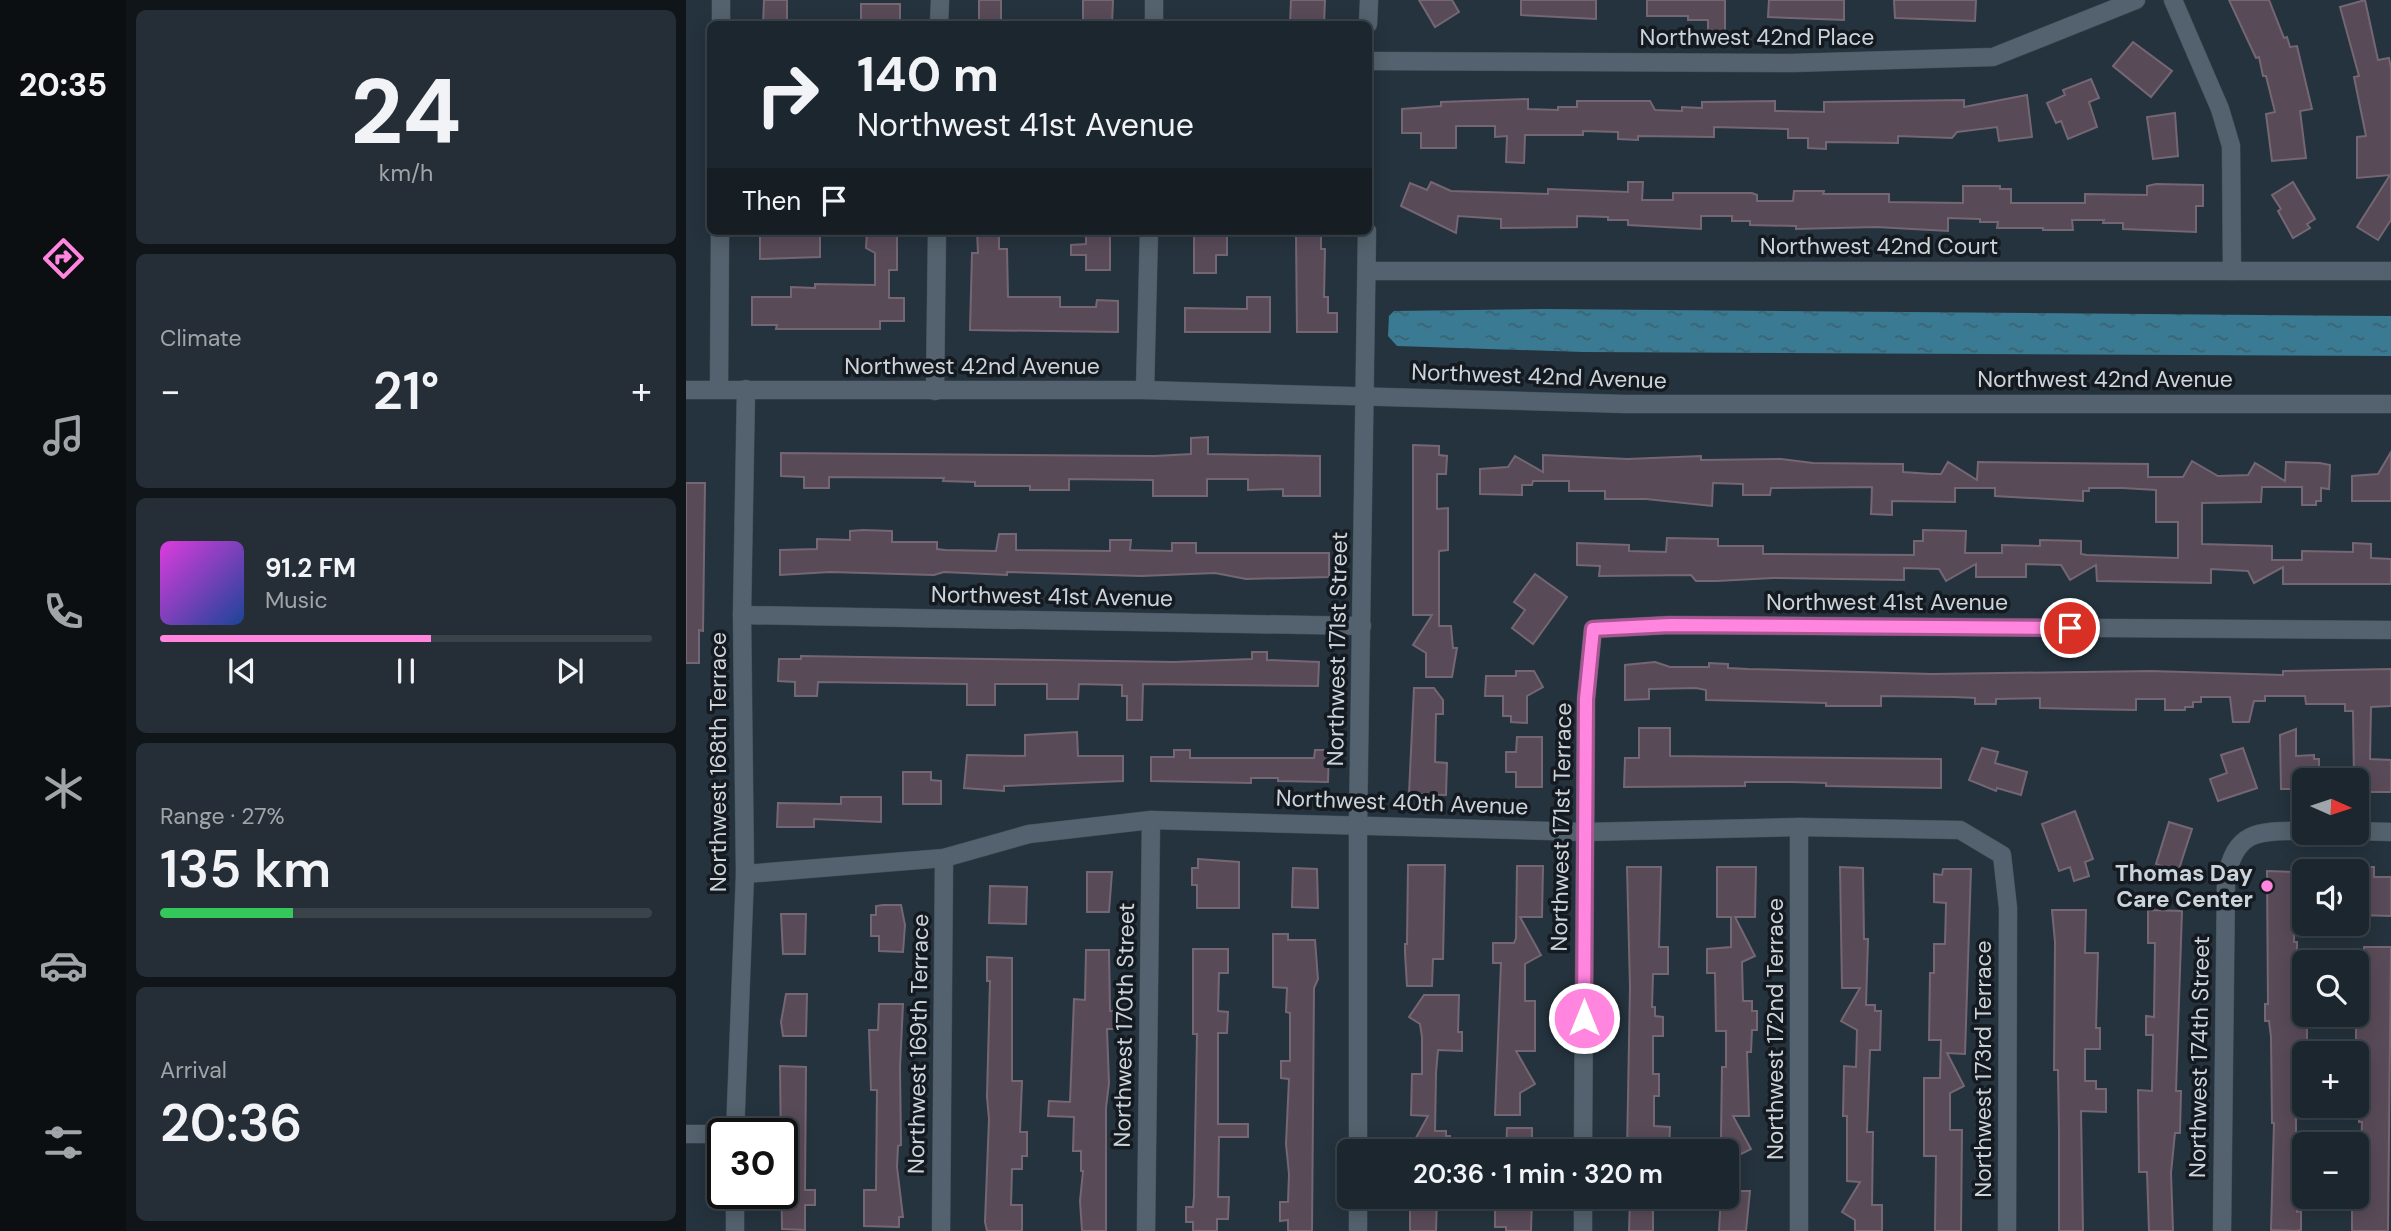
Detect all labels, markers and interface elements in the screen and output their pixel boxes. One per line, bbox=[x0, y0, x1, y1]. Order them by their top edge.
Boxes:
street label: Northwest 42nd Place bbox=[1640, 22, 1874, 52]
text: 140 m bbox=[857, 42, 999, 106]
icon: right bbox=[742, 49, 833, 140]
text: 24 bbox=[350, 53, 462, 171]
text: 20:35 bbox=[19, 64, 107, 106]
text: Northwest 41st Avenue bbox=[857, 104, 1194, 146]
text: km/h bbox=[379, 158, 433, 188]
icon: arrive bbox=[815, 182, 853, 220]
text: Then bbox=[742, 184, 801, 218]
street label: Northwest 42nd Court bbox=[1760, 231, 1998, 261]
icon: directions bbox=[39, 234, 88, 283]
text: Climate bbox=[160, 323, 242, 353]
street label: Northwest 42nd Avenue bbox=[844, 351, 1100, 381]
text: 21° bbox=[373, 357, 439, 425]
street label: Northwest 42nd Avenue bbox=[1411, 357, 1667, 395]
street label: Northwest 42nd Avenue bbox=[1977, 364, 2233, 394]
text: − bbox=[160, 366, 181, 416]
text: + bbox=[631, 366, 652, 416]
icon: music bbox=[39, 411, 88, 460]
street label: Northwest 171st Street bbox=[1320, 531, 1354, 767]
text: 91.2 FM bbox=[265, 551, 356, 585]
street label: Northwest 41st Avenue bbox=[931, 579, 1173, 613]
text: Music bbox=[265, 585, 328, 615]
icon: phone bbox=[39, 587, 88, 636]
street label: Northwest 41st Avenue bbox=[1766, 587, 2008, 617]
pin bbox=[2040, 598, 2100, 658]
icon: arrive bbox=[2051, 609, 2089, 647]
street label: Northwest 168th Terrace bbox=[703, 632, 733, 892]
icon: previous bbox=[223, 652, 261, 690]
icon: pause bbox=[387, 652, 425, 690]
icon: next bbox=[551, 652, 589, 690]
street label: Northwest 171st Terrace bbox=[1544, 702, 1578, 952]
icon: climate bbox=[39, 764, 88, 813]
north arrow bbox=[2292, 768, 2370, 845]
map controls bbox=[2292, 768, 2369, 1209]
street label: Northwest 40th Avenue bbox=[1275, 783, 1529, 821]
text: Range · 27% bbox=[160, 801, 285, 831]
text: 135 km bbox=[160, 835, 331, 903]
place label: Thomas Day Care Center bbox=[2115, 858, 2253, 914]
button: sound bbox=[2292, 859, 2369, 936]
marker: Thomas Day Care Center bbox=[2259, 878, 2275, 894]
street label: Northwest 172nd Terrace bbox=[1760, 898, 1790, 1160]
street label: Northwest 170th Street bbox=[1107, 902, 1141, 1148]
street label: Northwest 169th Terrace bbox=[901, 914, 935, 1174]
street label: Northwest 174th Street bbox=[2182, 936, 2216, 1178]
street label: Northwest 173rd Terrace bbox=[1968, 940, 1998, 1198]
icon: car bbox=[39, 941, 88, 990]
button: search bbox=[2292, 950, 2369, 1027]
position arrow bbox=[1547, 981, 1621, 1055]
button: + bbox=[2292, 1041, 2369, 1118]
text: Arrival bbox=[160, 1055, 227, 1085]
text: 20:36 bbox=[160, 1089, 303, 1157]
icon: filters bbox=[39, 1118, 88, 1167]
speed limit sign: 30 bbox=[707, 1118, 798, 1209]
button: − bbox=[2292, 1132, 2369, 1209]
text: 20:36 · 1 min · 320 m bbox=[1413, 1157, 1663, 1191]

